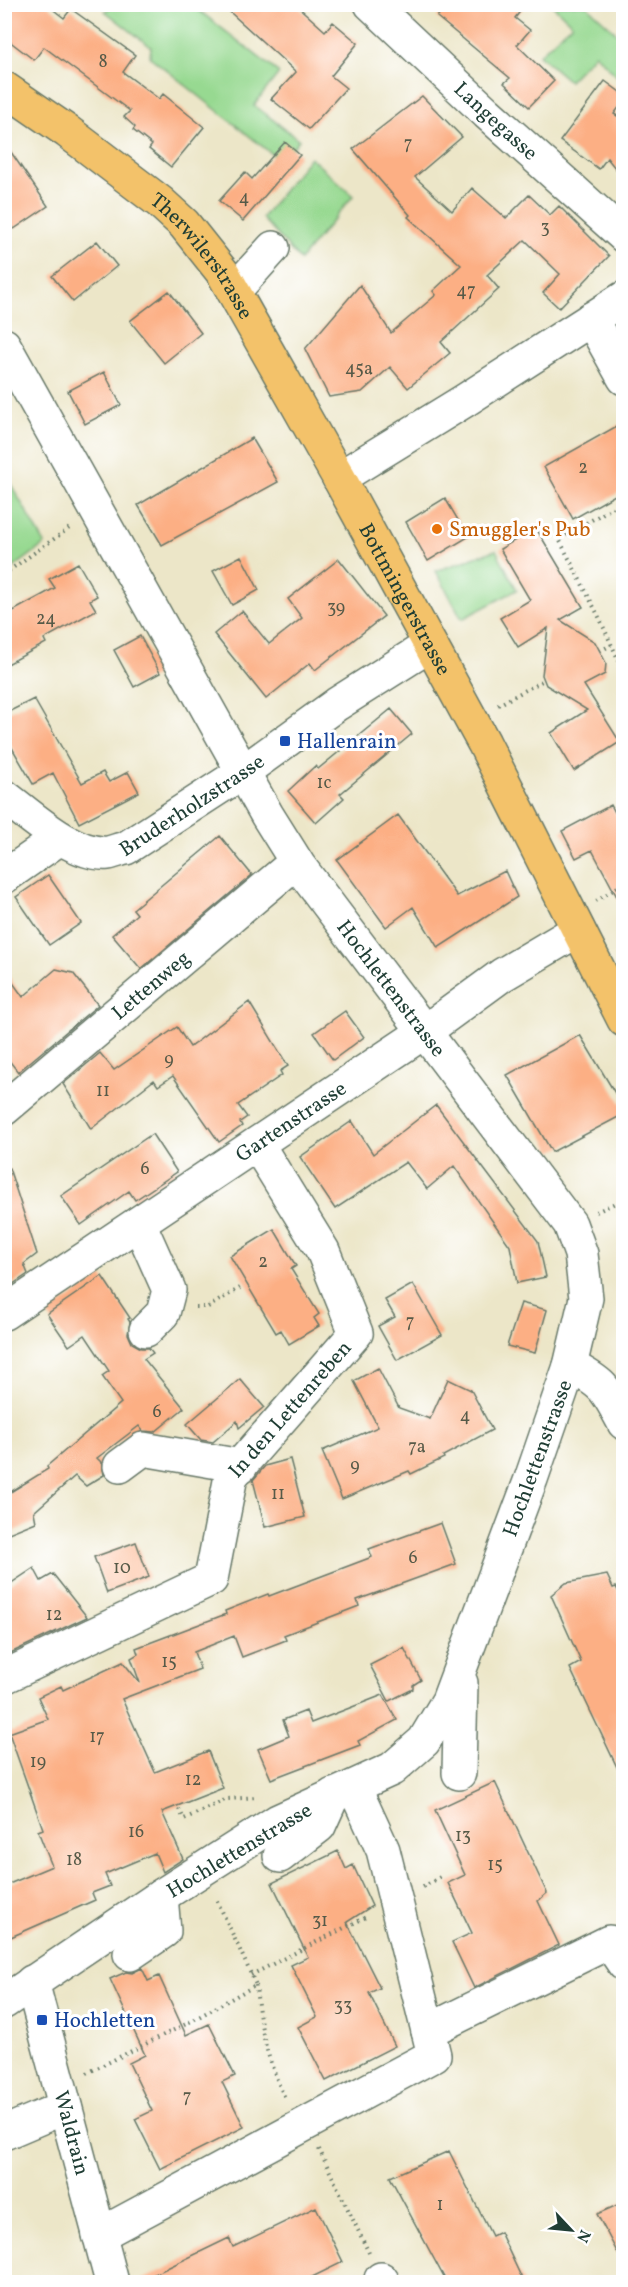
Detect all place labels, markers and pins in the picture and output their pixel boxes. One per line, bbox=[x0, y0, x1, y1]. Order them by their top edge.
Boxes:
place label: Smuggler's Pub bbox=[449, 516, 590, 545]
marker: Smuggler's Pub bbox=[430, 522, 444, 536]
place label: Hallenrain bbox=[297, 728, 396, 757]
marker: Hallenrain bbox=[278, 734, 292, 748]
place label: Hochletten bbox=[54, 2007, 155, 2036]
marker: Hochletten bbox=[35, 2013, 49, 2027]

